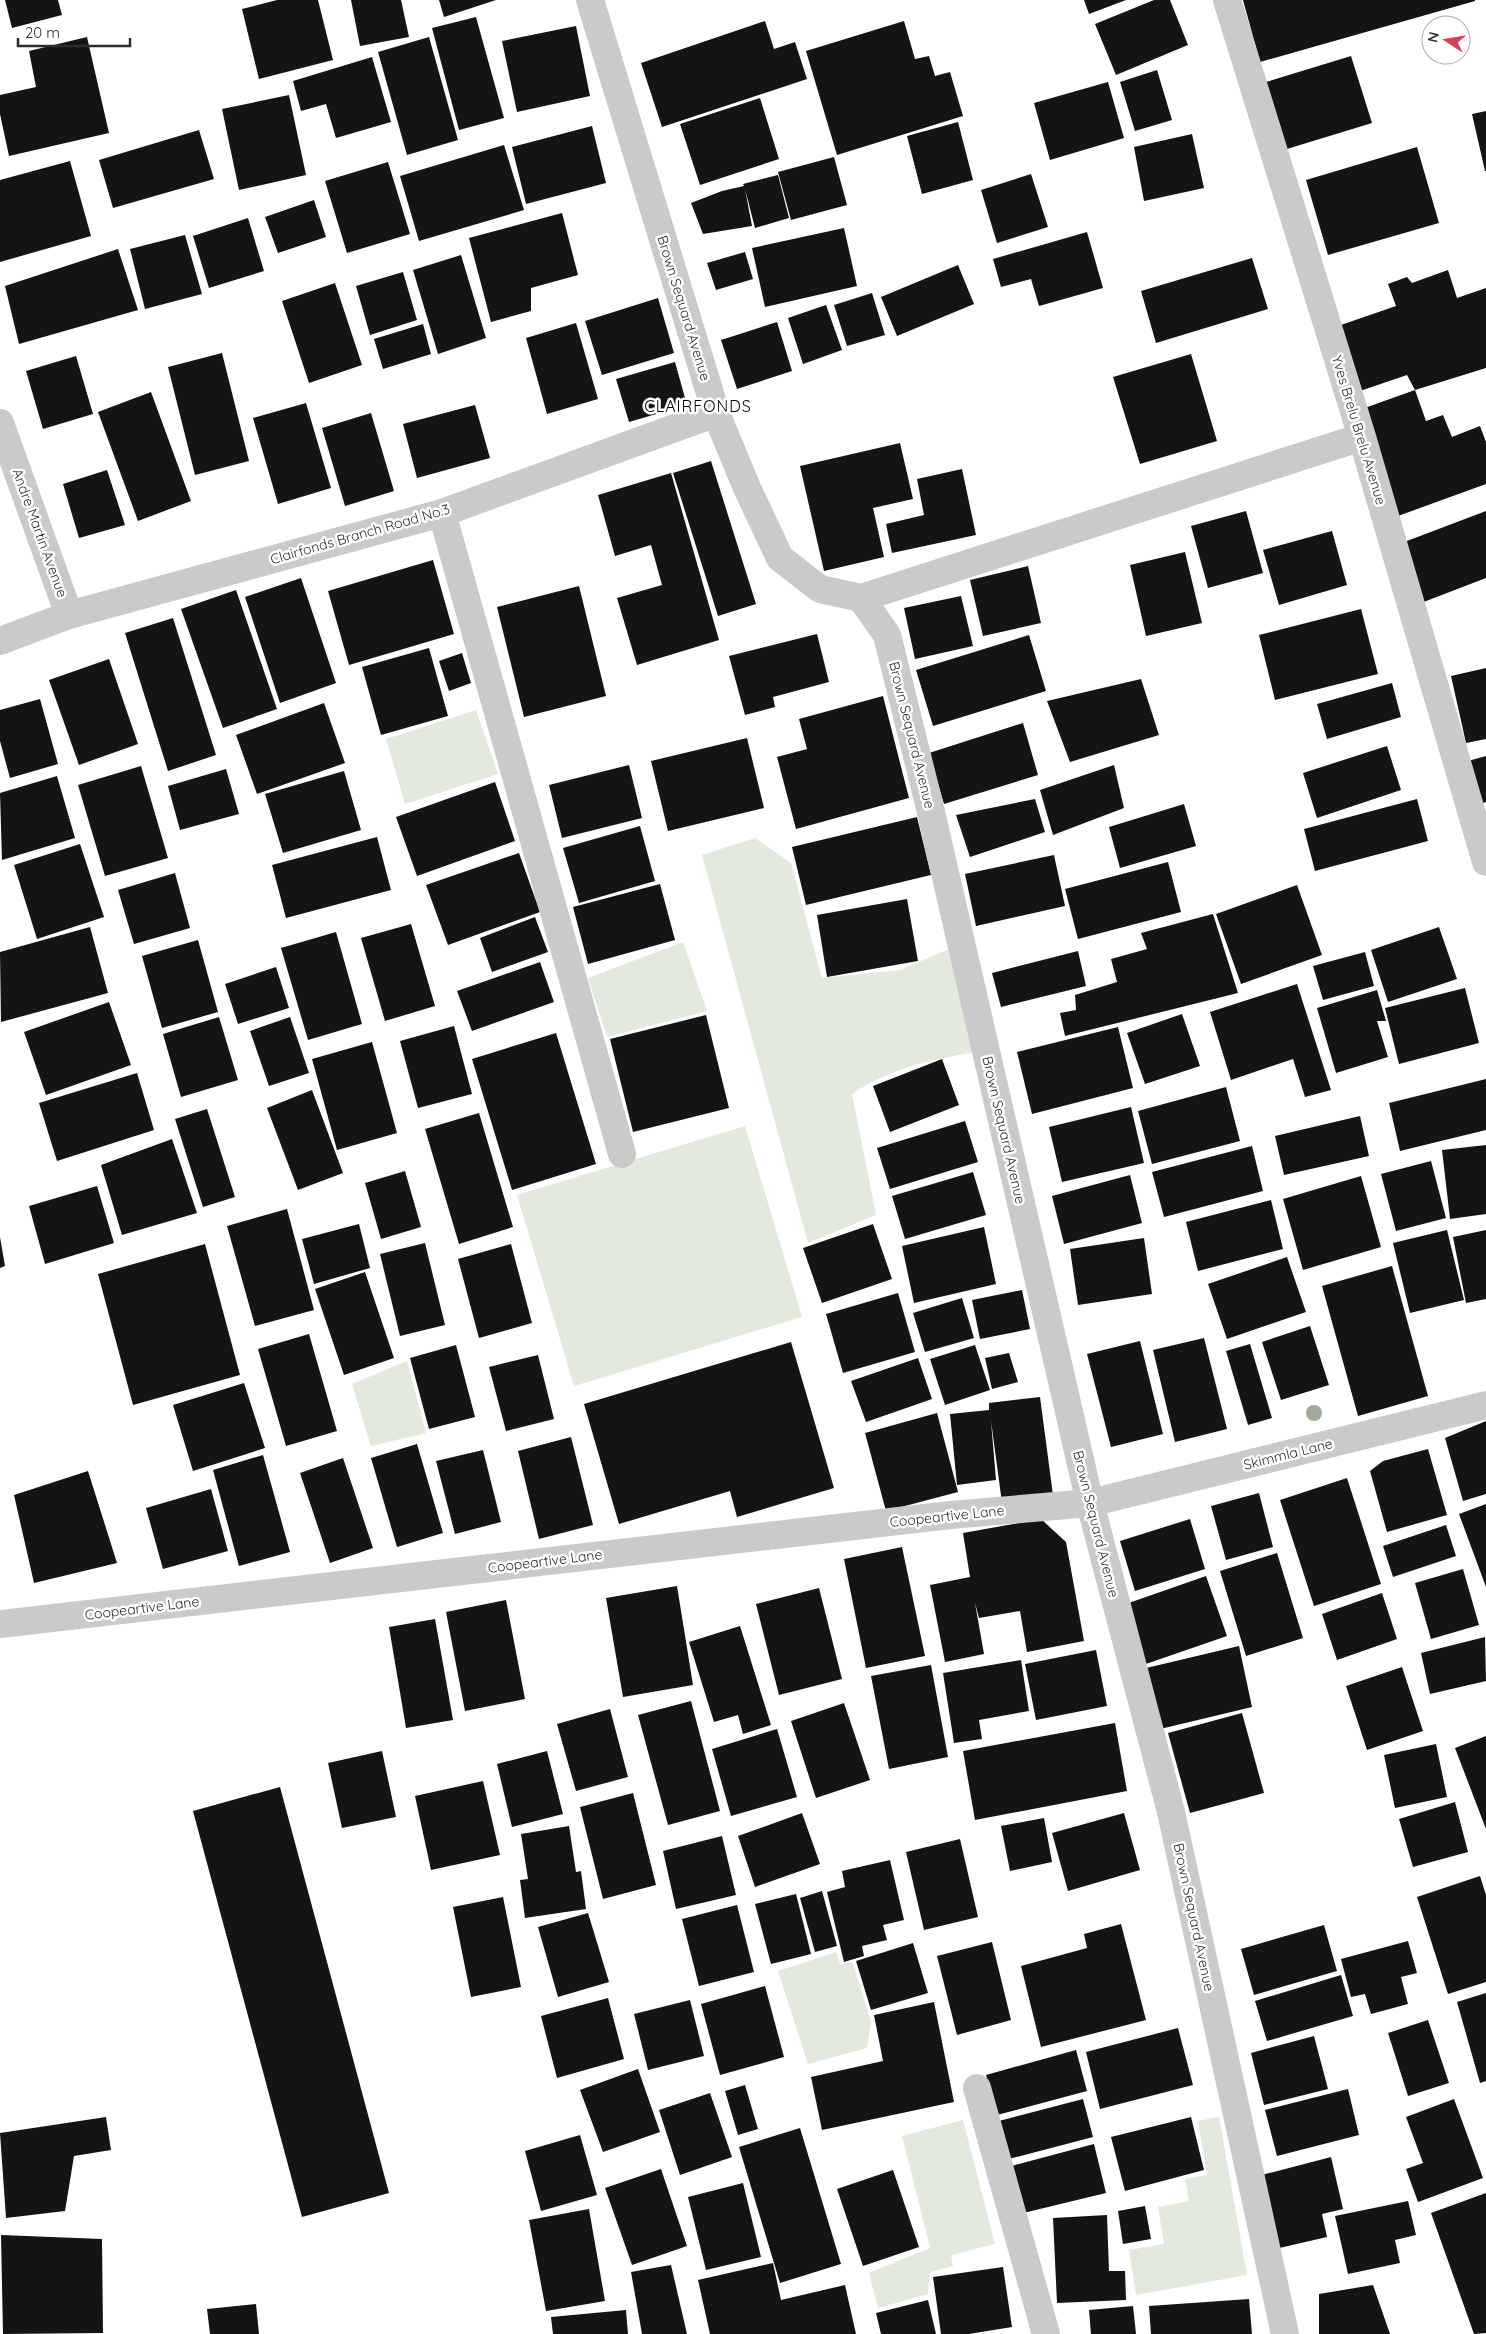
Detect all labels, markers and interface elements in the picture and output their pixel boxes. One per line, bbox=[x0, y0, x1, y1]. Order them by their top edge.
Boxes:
scale bar bbox=[18, 15, 130, 47]
north arrow bbox=[1421, 15, 1471, 65]
text: 20 m bbox=[25, 23, 60, 42]
text: N bbox=[1423, 30, 1443, 44]
street label: Brown Sequard Avenue bbox=[653, 233, 715, 383]
street label: Yves Brelu Brelu Avenue bbox=[1328, 353, 1390, 507]
district label: CLAIRFONDS bbox=[644, 396, 752, 416]
street label: Andre Martin Avenue bbox=[8, 466, 72, 600]
street label: Clairfonds Branch Road No.3 bbox=[268, 500, 452, 568]
street label: Brown Sequard Avenue bbox=[885, 660, 939, 811]
street label: Brown Sequard Avenue bbox=[978, 1054, 1030, 1206]
street label: Skimmla Lane bbox=[1241, 1434, 1335, 1474]
street label: Brown Sequard Avenue bbox=[1069, 1449, 1123, 1600]
street label: Coopeartive Lane bbox=[889, 1501, 1005, 1531]
street label: Coopeartive Lane bbox=[487, 1545, 603, 1577]
street label: Coopeartive Lane bbox=[84, 1592, 200, 1624]
street label: Brown Sequard Avenue bbox=[1169, 1841, 1219, 1993]

